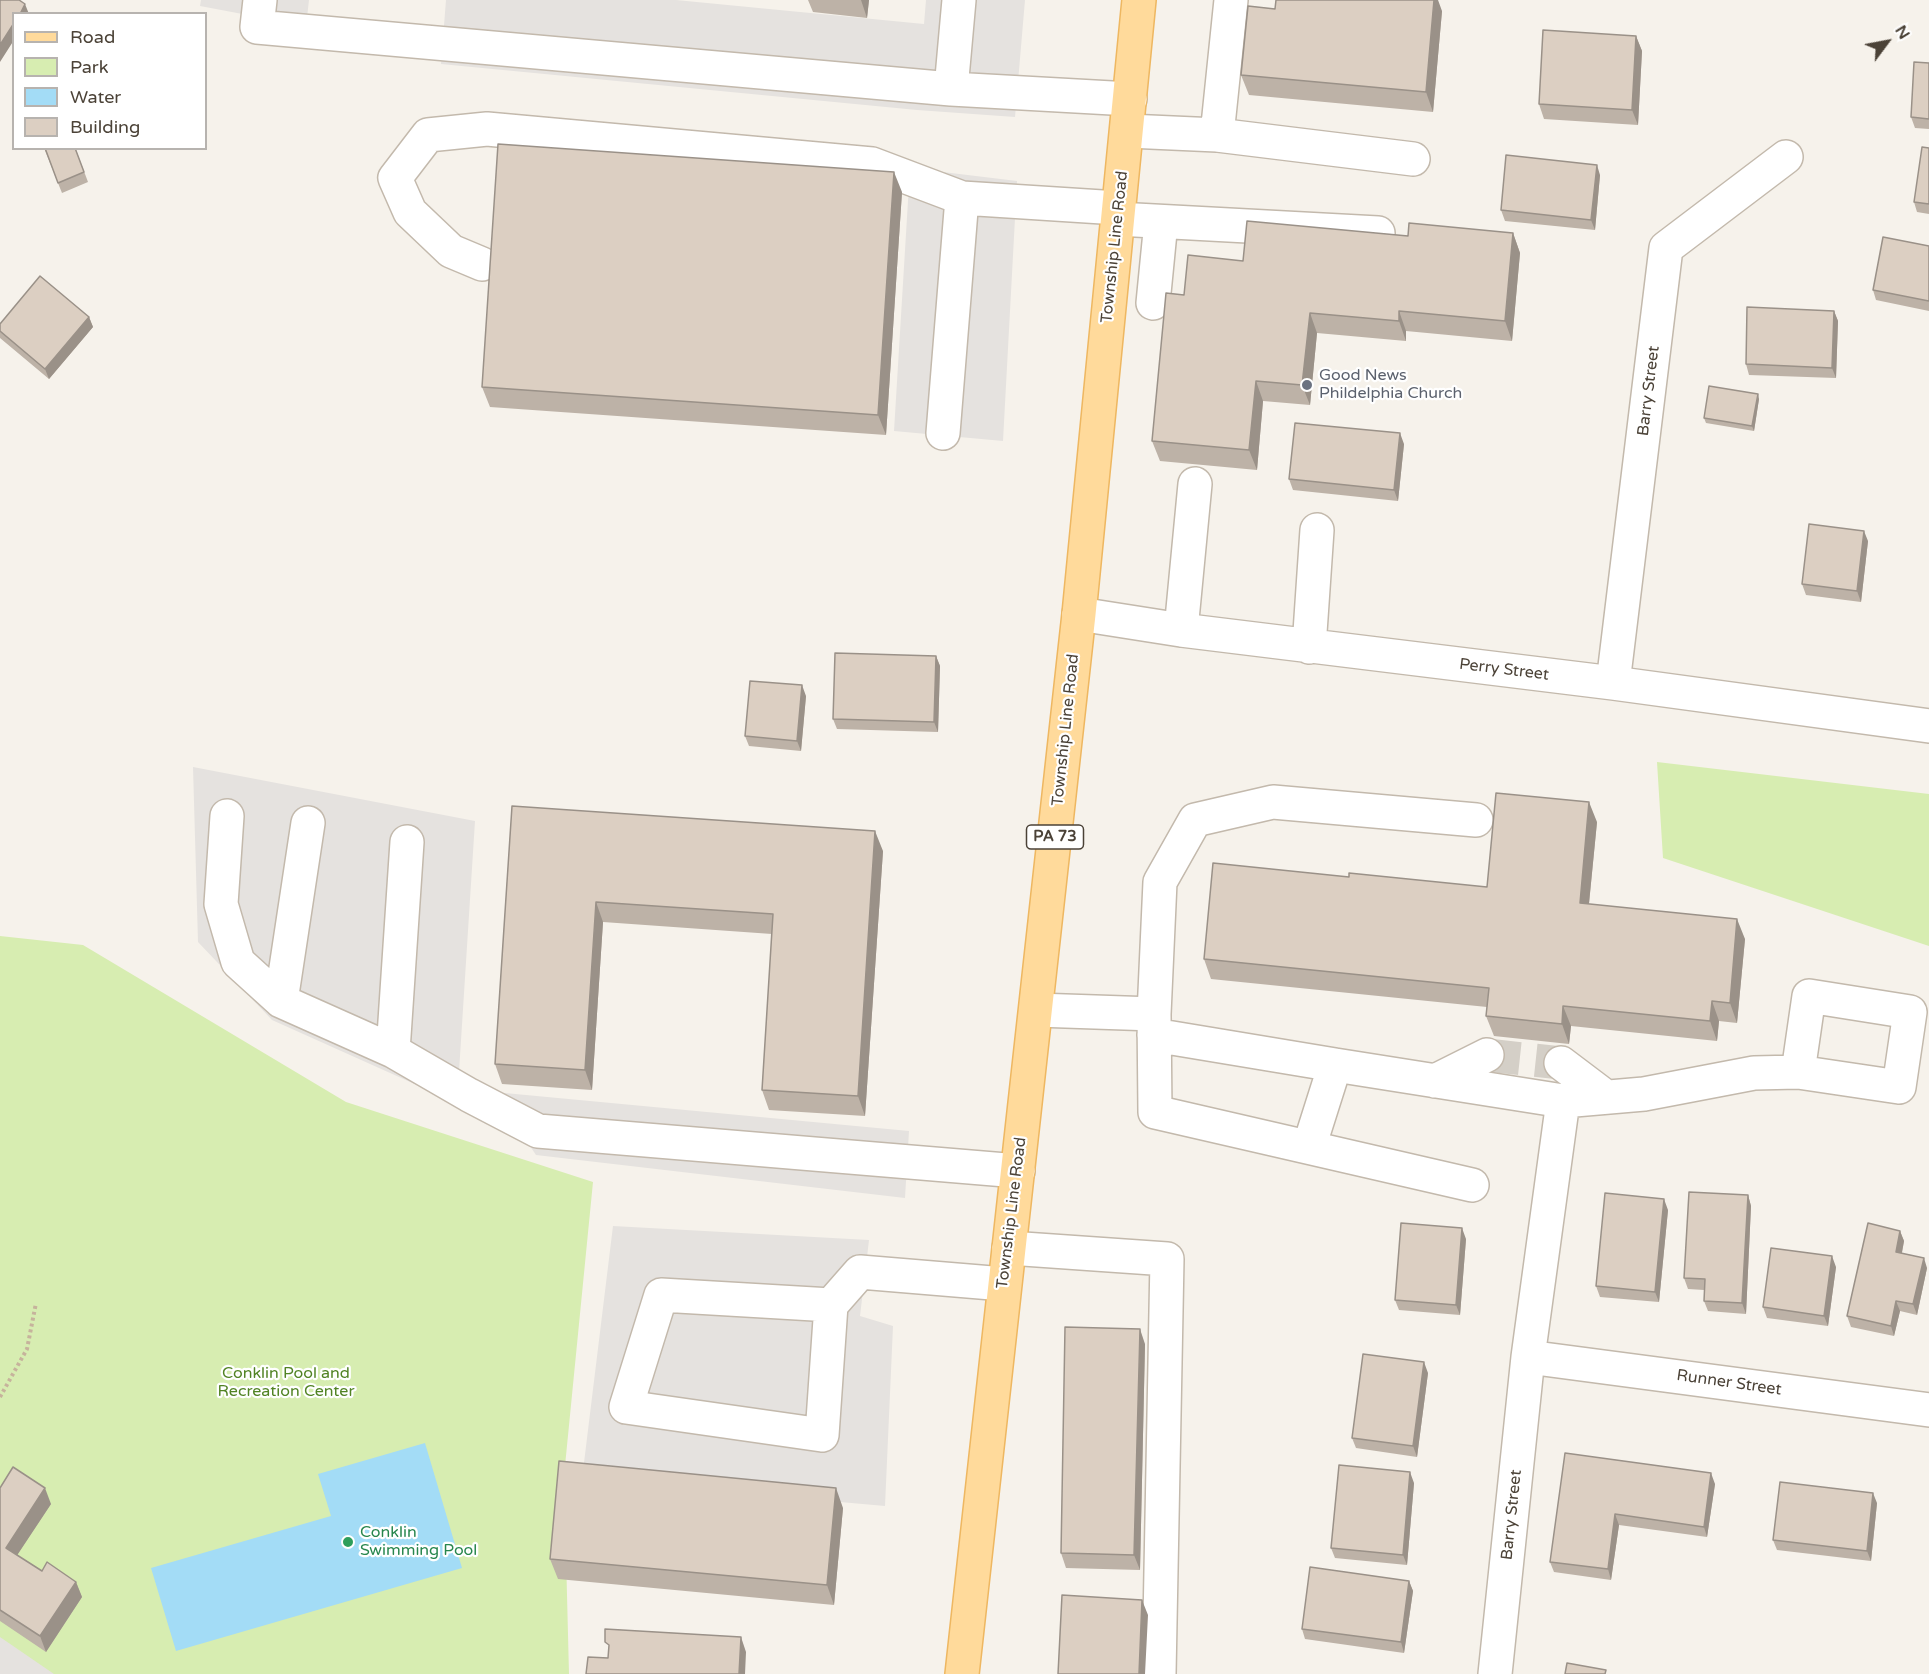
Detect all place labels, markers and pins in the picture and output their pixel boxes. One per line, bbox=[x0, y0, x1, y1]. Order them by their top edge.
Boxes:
place label: Good News Phildelphia Church bbox=[1319, 366, 1462, 404]
marker: Good News Phildelphia Church bbox=[1300, 378, 1314, 392]
place label: Conklin Swimming Pool bbox=[360, 1523, 477, 1561]
marker: Conklin Swimming Pool bbox=[341, 1535, 355, 1549]

